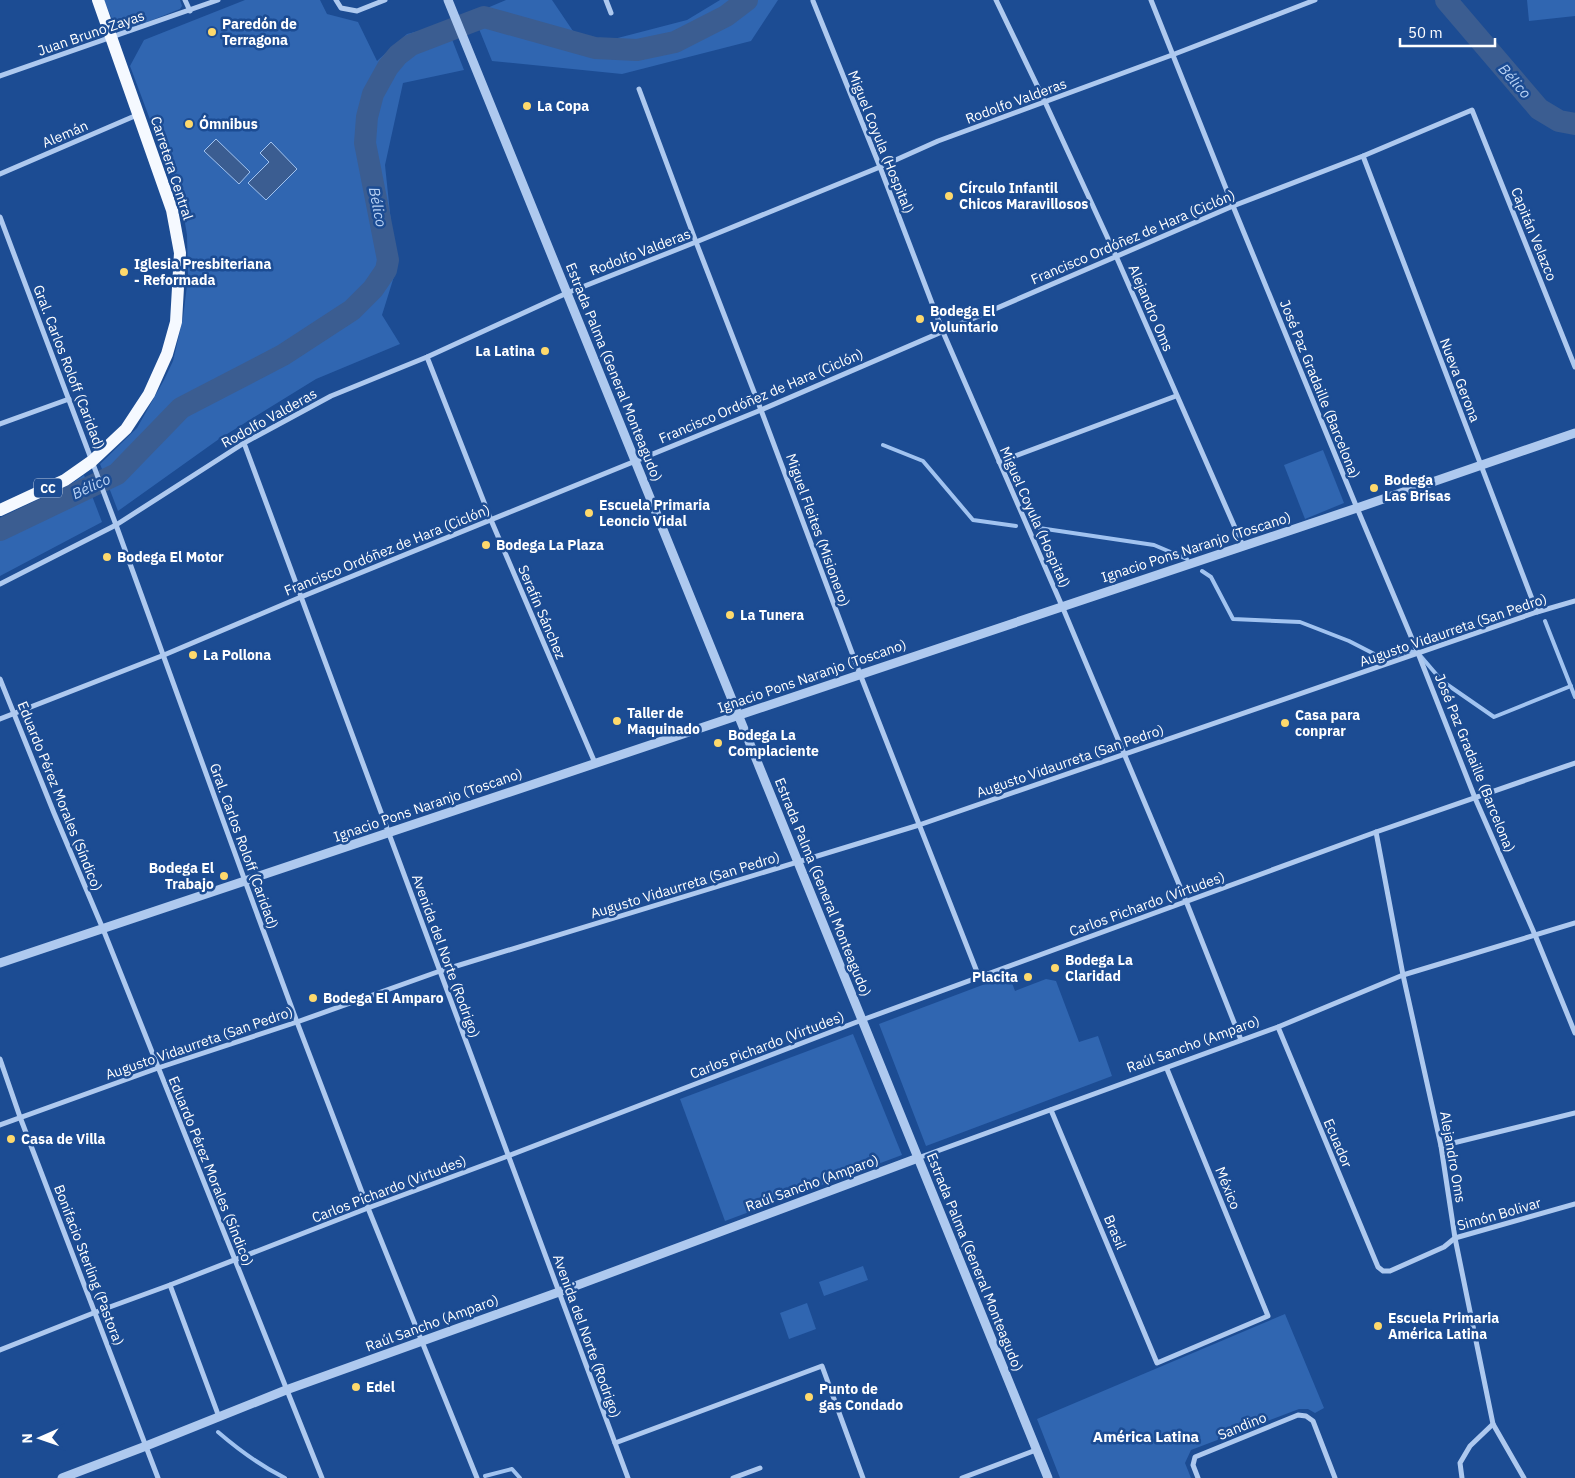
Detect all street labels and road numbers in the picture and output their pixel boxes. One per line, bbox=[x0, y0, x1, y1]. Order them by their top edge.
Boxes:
street label: Juan Bruno Zayas bbox=[35, 6, 147, 60]
street label: Miguel Coyula (Hospital) bbox=[844, 68, 918, 216]
street label: Rodolfo Valderas bbox=[963, 74, 1069, 128]
street label: Carretera Central bbox=[147, 114, 197, 222]
street label: Alemán bbox=[39, 116, 91, 152]
street label: Capitán Velazco bbox=[1507, 184, 1561, 284]
street label: Francisco Ordóñez de Hara (Ciclón) bbox=[1028, 186, 1238, 288]
street label: Rodolfo Valderas bbox=[587, 224, 693, 279]
street label: Estrada Palma (General Monteagudo) bbox=[562, 260, 666, 484]
street label: Alejandro Oms bbox=[1125, 262, 1177, 354]
street label: Gral. Carlos Roloff (Caridad) bbox=[29, 282, 109, 452]
street label: José Paz Gradaille (Barcelona) bbox=[1276, 297, 1364, 481]
street label: Nueva Gerona bbox=[1436, 335, 1484, 425]
street label: Francisco Ordóñez de Hara (Ciclón) bbox=[656, 345, 866, 447]
street label: Rodolfo Valderas bbox=[218, 384, 320, 452]
street label: Miguel Coyula (Hospital) bbox=[996, 444, 1074, 590]
street label: Miguel Fleites (Misionero) bbox=[782, 451, 854, 609]
road number: CC bbox=[34, 478, 62, 498]
street label: Francisco Ordóñez de Hara (Ciclón) bbox=[281, 500, 493, 600]
street label: Ignacio Pons Naranjo (Toscano) bbox=[1099, 508, 1293, 586]
street label: Serafín Sánchez bbox=[514, 562, 570, 662]
street label: Augusto Vidaurreta (San Pedro) bbox=[1357, 589, 1549, 671]
street label: Ignacio Pons Naranjo (Toscano) bbox=[715, 635, 909, 717]
street label: José Paz Gradaille (Barcelona) bbox=[1431, 671, 1519, 855]
street label: Eduardo Pérez Morales (Síndico) bbox=[14, 699, 106, 893]
street label: Augusto Vidaurreta (San Pedro) bbox=[974, 720, 1166, 802]
street label: Gral. Carlos Roloff (Caridad) bbox=[206, 761, 282, 931]
street label: Ignacio Pons Naranjo (Toscano) bbox=[331, 764, 525, 846]
street label: Estrada Palma (General Monteagudo) bbox=[771, 775, 875, 999]
street label: Augusto Vidaurreta (San Pedro) bbox=[588, 848, 782, 922]
street label: Carlos Pichardo (Virtudes) bbox=[1067, 867, 1227, 941]
street label: Avenida del Norte (Rodrigo) bbox=[408, 872, 484, 1040]
street label: Augusto Vidaurreta (San Pedro) bbox=[103, 1002, 295, 1084]
street label: Carlos Pichardo (Virtudes) bbox=[687, 1007, 847, 1083]
street label: Raúl Sancho (Amparo) bbox=[1124, 1012, 1262, 1076]
street label: Eduardo Pérez Morales (Síndico) bbox=[165, 1074, 257, 1268]
street label: Alejandro Oms bbox=[1436, 1110, 1470, 1204]
street label: Ecuador bbox=[1320, 1116, 1356, 1170]
street label: Estrada Palma (General Monteagudo) bbox=[923, 1150, 1027, 1374]
street label: Carlos Pichardo (Virtudes) bbox=[309, 1151, 469, 1227]
street label: Raúl Sancho (Amparo) bbox=[743, 1151, 881, 1215]
street label: México bbox=[1211, 1164, 1245, 1212]
street label: Bonifacio Sterling (Pastora) bbox=[50, 1182, 128, 1348]
street label: Simón Bolivar bbox=[1455, 1193, 1543, 1235]
street label: Brasil bbox=[1100, 1212, 1130, 1252]
street label: Avenida del Norte (Rodrigo) bbox=[549, 1252, 625, 1420]
street label: Raúl Sancho (Amparo) bbox=[363, 1291, 501, 1355]
street label: Sandino bbox=[1215, 1408, 1269, 1444]

